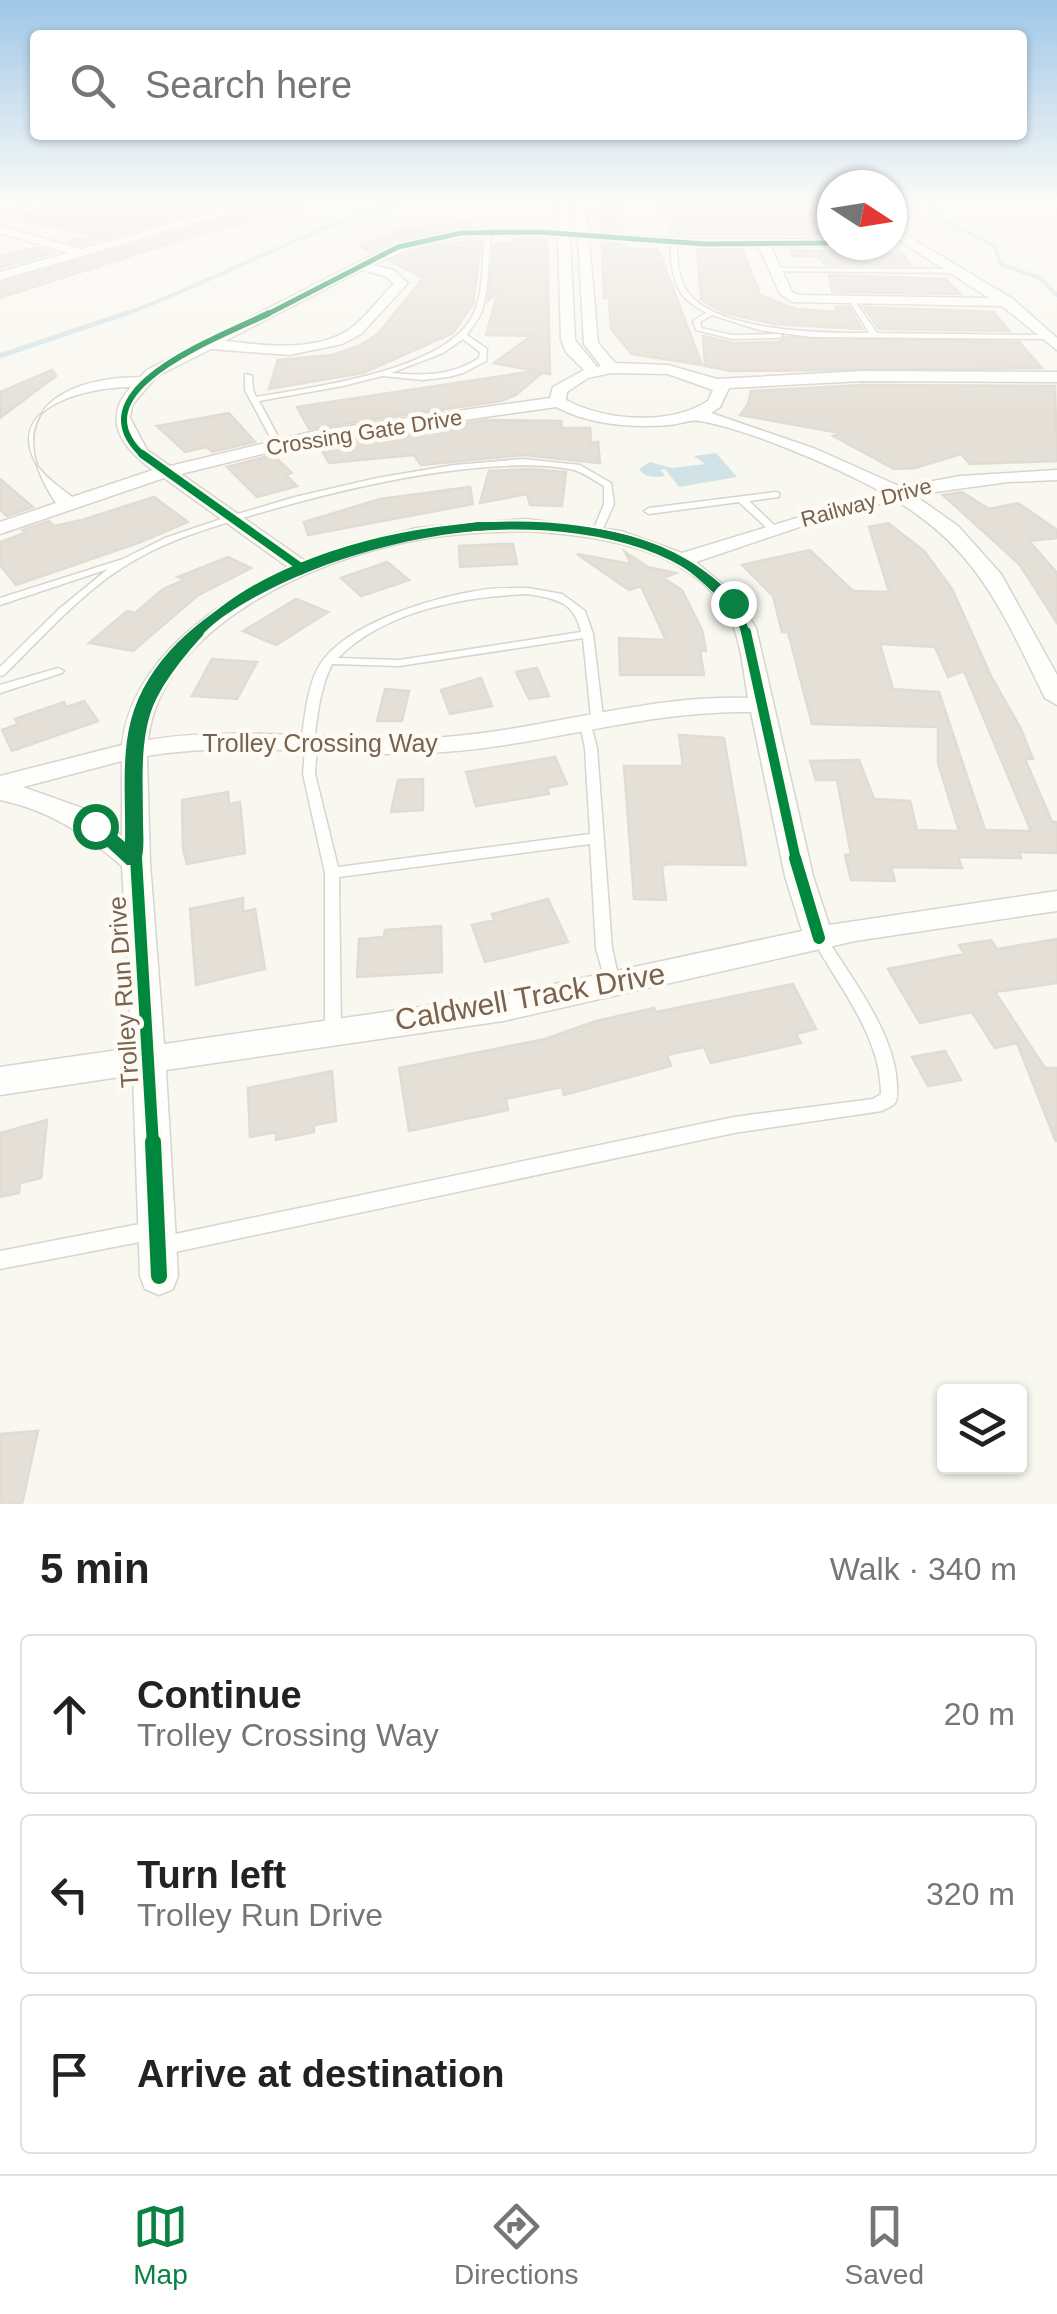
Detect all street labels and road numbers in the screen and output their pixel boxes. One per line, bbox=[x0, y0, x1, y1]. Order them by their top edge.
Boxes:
street label: Crossing Gate Drive bbox=[264, 405, 464, 460]
street label: Railway Drive bbox=[798, 473, 934, 532]
street label: Trolley Crossing Way bbox=[202, 729, 438, 757]
street label: Trolley Run Drive bbox=[102, 895, 144, 1089]
street label: Caldwell Track Drive bbox=[392, 957, 667, 1036]

